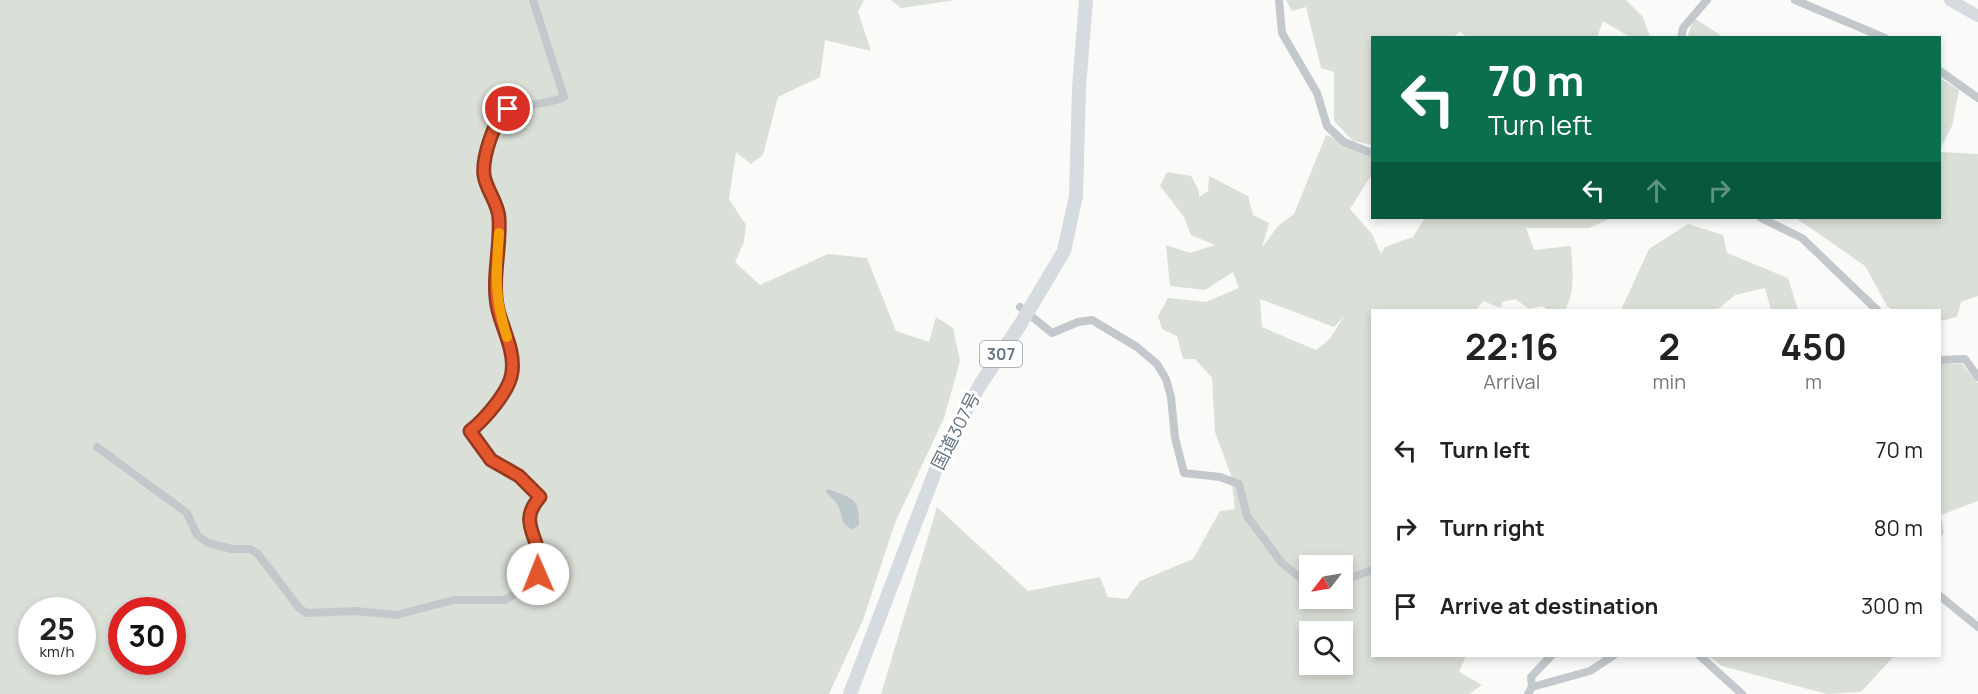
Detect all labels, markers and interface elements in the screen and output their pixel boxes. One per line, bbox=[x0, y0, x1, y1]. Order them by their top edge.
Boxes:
text: 70 m bbox=[1488, 51, 1584, 109]
icon: left bbox=[1389, 60, 1467, 138]
pin bbox=[482, 83, 533, 134]
icon: arrive bbox=[491, 92, 524, 125]
text: Turn left bbox=[1488, 106, 1592, 143]
icon: left bbox=[1577, 174, 1610, 207]
icon: ahead bbox=[1640, 174, 1673, 207]
icon: right bbox=[1703, 174, 1736, 207]
text: 22:16 bbox=[1465, 322, 1558, 371]
text: 2 bbox=[1659, 322, 1680, 371]
text: 450 bbox=[1780, 322, 1847, 371]
road number: 307 bbox=[980, 341, 1022, 367]
text: Arrival bbox=[1483, 368, 1540, 395]
text: min bbox=[1653, 368, 1686, 395]
text: m bbox=[1805, 368, 1822, 395]
street label: 国道307号 bbox=[925, 388, 985, 473]
icon: left bbox=[1389, 434, 1422, 467]
text: Turn left bbox=[1440, 435, 1530, 465]
text: 70 m bbox=[1875, 435, 1923, 465]
icon: right bbox=[1389, 512, 1422, 545]
text: Turn right bbox=[1440, 513, 1545, 543]
text: 80 m bbox=[1874, 513, 1923, 543]
position arrow bbox=[506, 542, 570, 606]
north arrow bbox=[1299, 555, 1353, 609]
map controls bbox=[1299, 555, 1353, 675]
icon: arrive bbox=[1389, 590, 1422, 623]
text: Arrive at destination bbox=[1440, 591, 1658, 621]
text: 300 m bbox=[1861, 591, 1923, 621]
speed limit sign: 30 bbox=[108, 597, 186, 675]
text: 25 bbox=[39, 608, 75, 649]
button: search bbox=[1299, 621, 1353, 675]
text: km/h bbox=[40, 641, 74, 662]

